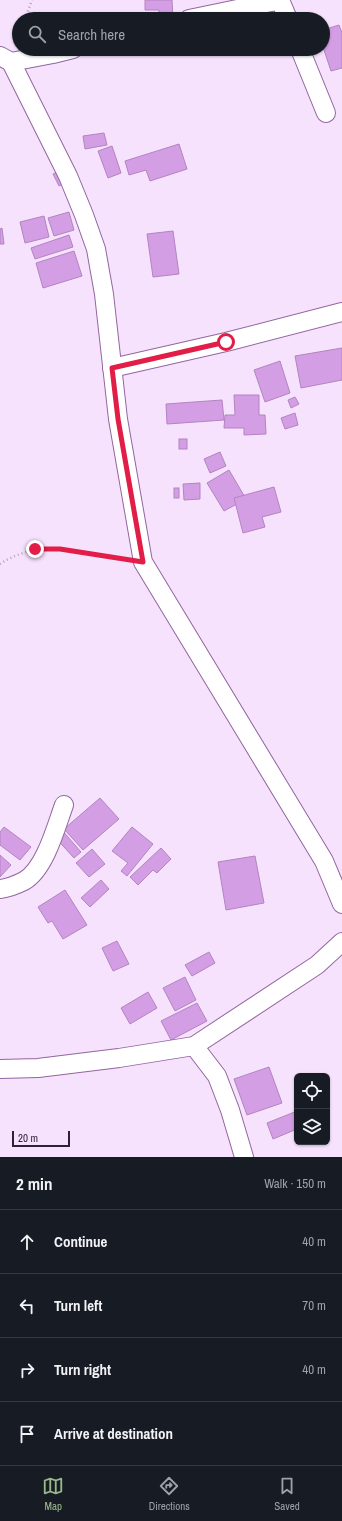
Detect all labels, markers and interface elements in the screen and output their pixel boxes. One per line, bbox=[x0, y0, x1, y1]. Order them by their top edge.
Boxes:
search box bbox=[12, 12, 330, 56]
icon: search bbox=[26, 23, 48, 45]
text: Search here bbox=[58, 24, 125, 45]
route start bbox=[217, 333, 235, 351]
route end bbox=[26, 540, 44, 558]
map controls bbox=[294, 1073, 330, 1145]
button: locate bbox=[294, 1073, 330, 1109]
button: layers bbox=[294, 1109, 330, 1145]
scale bar bbox=[12, 1129, 70, 1148]
text: 20 m bbox=[18, 1131, 38, 1145]
text: 2 min bbox=[16, 1172, 52, 1195]
text: Walk · 150 m bbox=[264, 1175, 326, 1192]
icon: ahead bbox=[16, 1231, 38, 1253]
text: Continue bbox=[54, 1231, 107, 1252]
text: 40 m bbox=[302, 1233, 326, 1250]
icon: left bbox=[16, 1295, 38, 1317]
text: Turn left bbox=[54, 1295, 102, 1316]
text: 70 m bbox=[302, 1297, 326, 1314]
icon: right bbox=[16, 1359, 38, 1381]
text: Turn right bbox=[54, 1359, 111, 1380]
text: 40 m bbox=[302, 1361, 326, 1378]
icon: arrive bbox=[16, 1423, 38, 1445]
text: Arrive at destination bbox=[54, 1423, 173, 1444]
tab: Map bbox=[42, 1475, 64, 1513]
tab: Directions bbox=[149, 1475, 190, 1513]
tab: Saved bbox=[274, 1475, 300, 1513]

